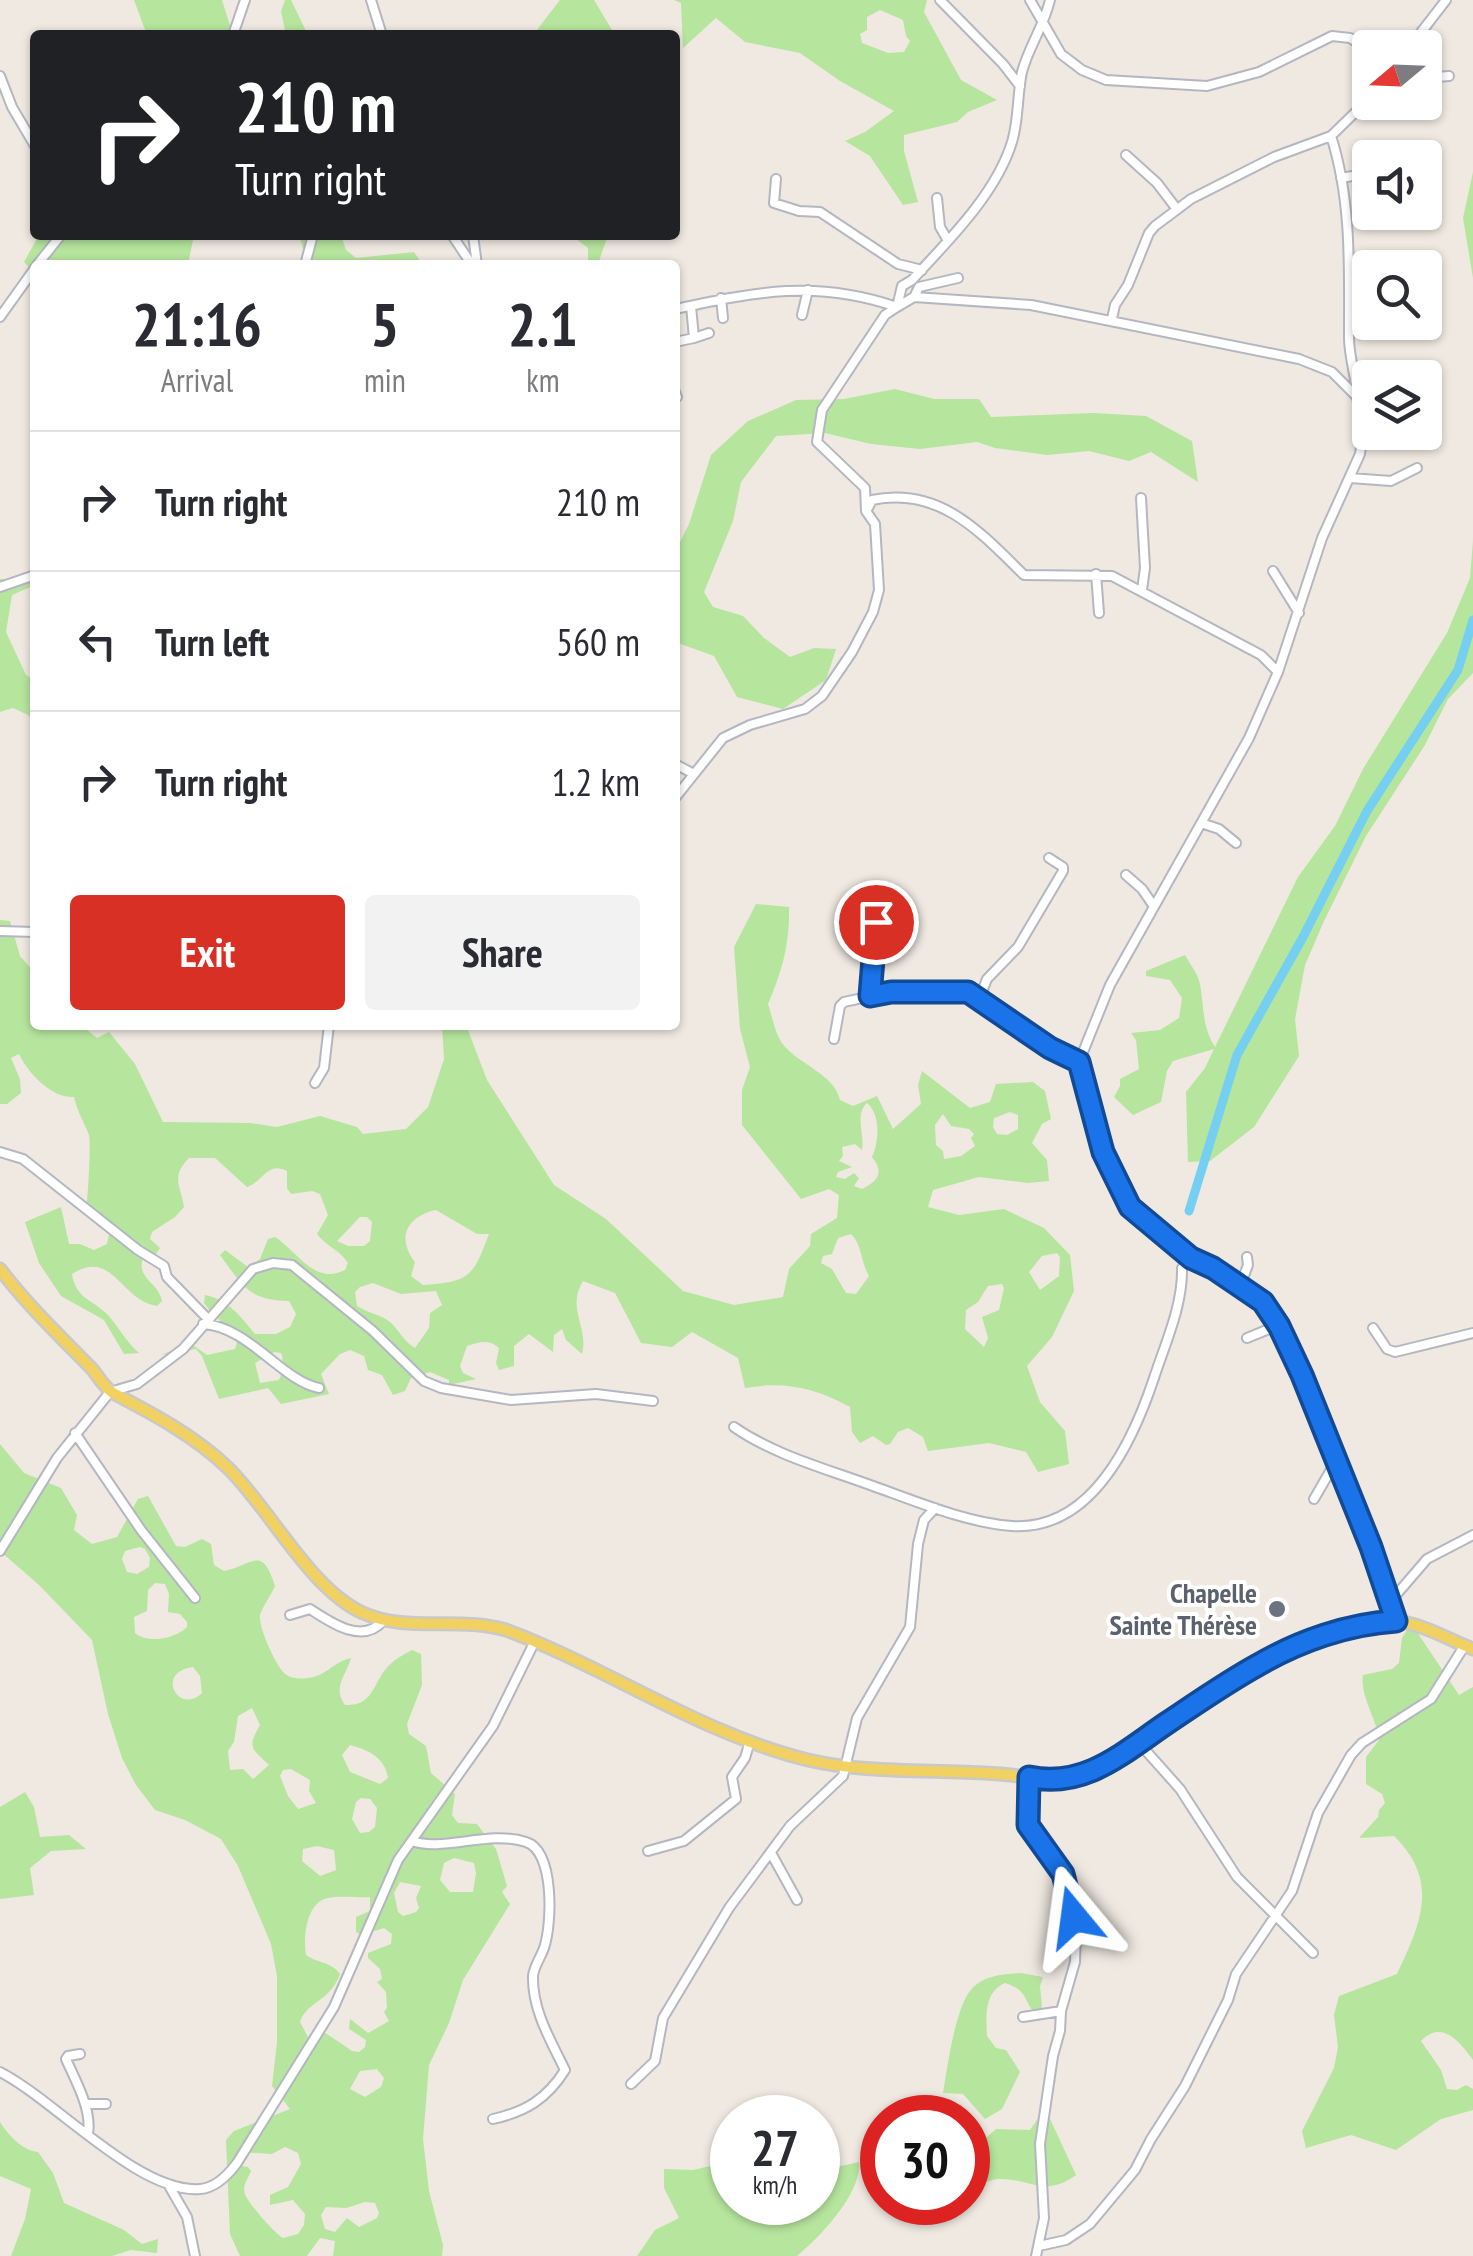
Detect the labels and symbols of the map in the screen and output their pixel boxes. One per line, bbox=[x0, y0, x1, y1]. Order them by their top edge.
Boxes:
north arrow bbox=[1352, 30, 1442, 120]
pin bbox=[834, 880, 919, 965]
place label: Chapelle Sainte Thérèse bbox=[1109, 1574, 1257, 1643]
marker: Chapelle Sainte Thérèse bbox=[1266, 1598, 1288, 1620]
position arrow bbox=[1022, 1865, 1126, 1969]
speed limit sign: 30 bbox=[860, 2095, 990, 2225]

